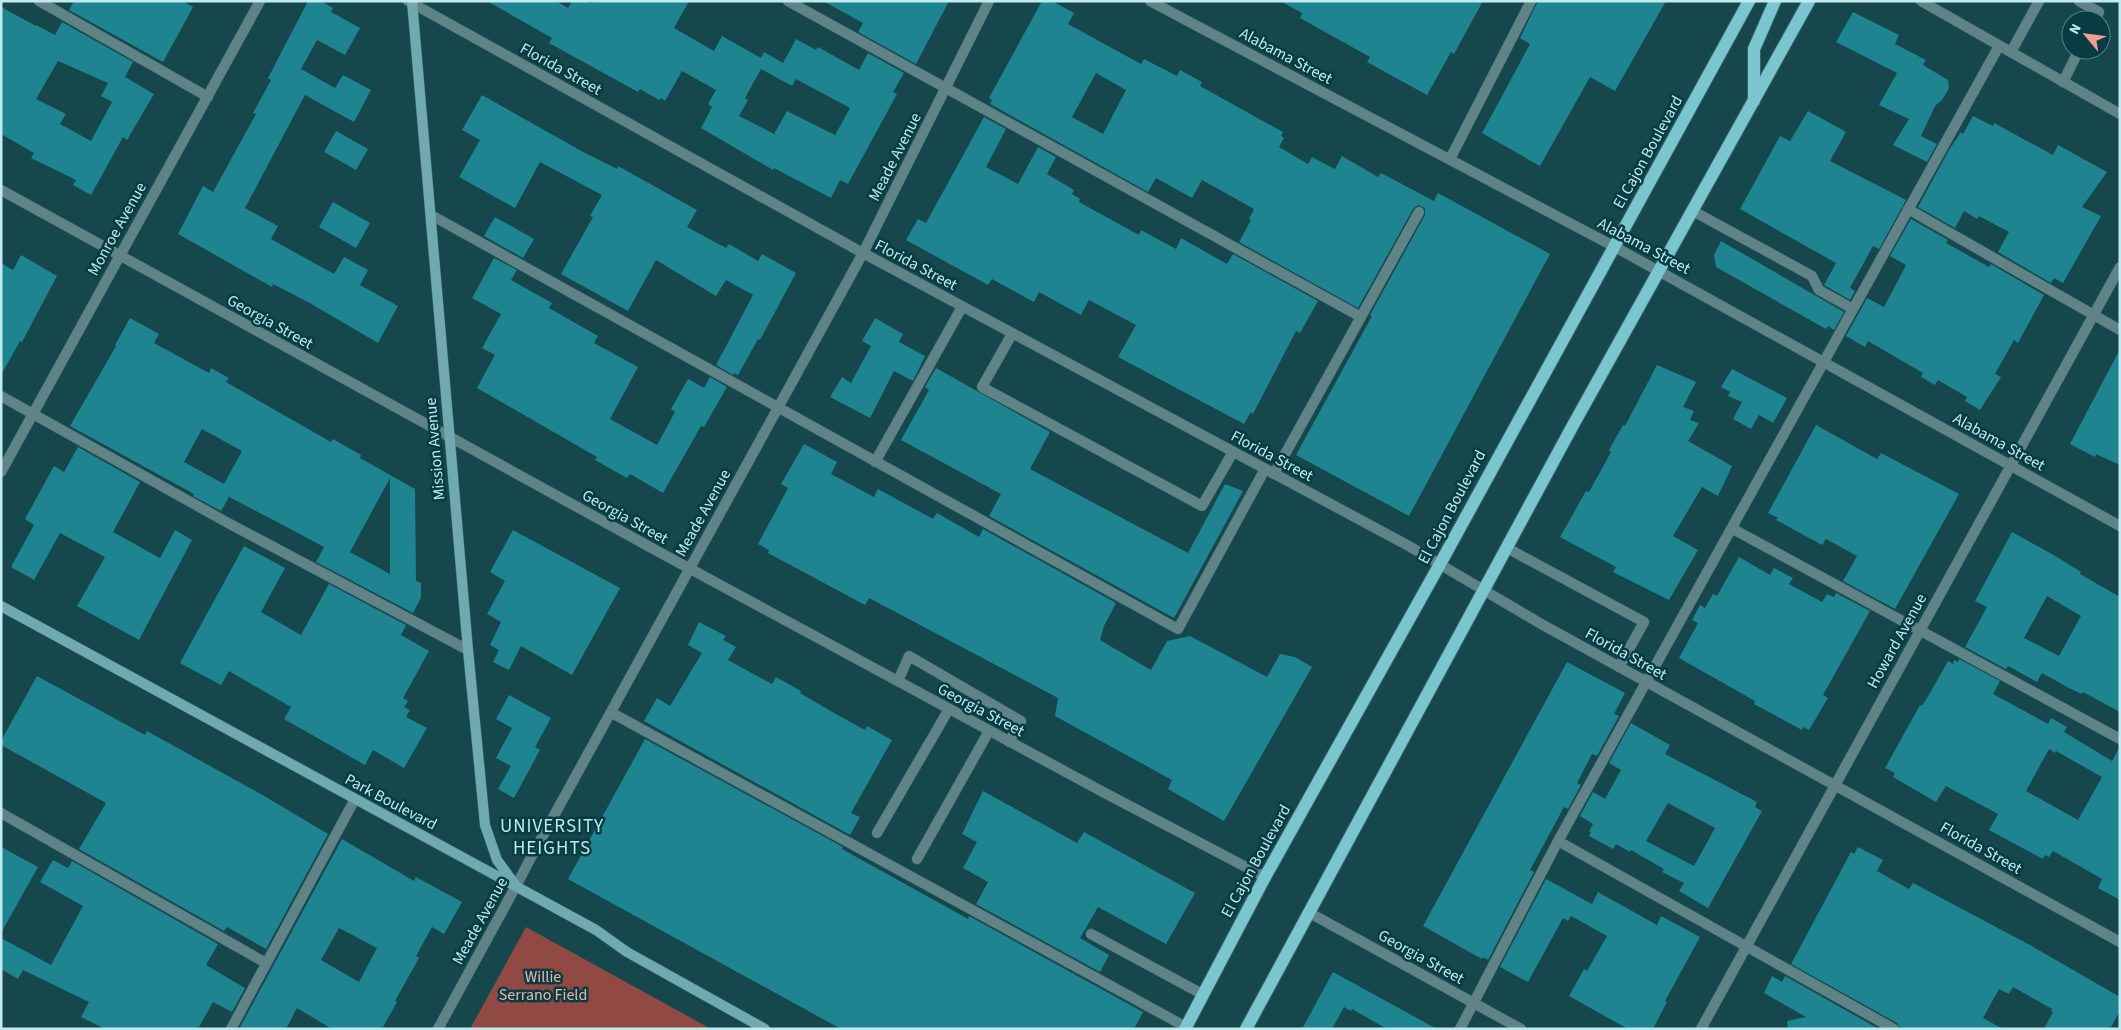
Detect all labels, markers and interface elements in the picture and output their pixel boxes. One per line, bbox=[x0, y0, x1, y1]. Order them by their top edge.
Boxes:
north arrow bbox=[2061, 10, 2111, 60]
text: N bbox=[2065, 20, 2087, 38]
street label: Alabama Street bbox=[1236, 22, 1337, 90]
street label: Florida Street bbox=[516, 37, 606, 101]
street label: El Cajon Boulevard bbox=[1608, 92, 1688, 212]
street label: Meade Avenue bbox=[863, 109, 927, 205]
street label: Monroe Avenue bbox=[82, 178, 152, 280]
street label: Alabama Street bbox=[1594, 212, 1695, 280]
street label: Florida Street bbox=[871, 234, 962, 296]
street label: Georgia Street bbox=[223, 289, 317, 355]
street label: Mission Avenue bbox=[420, 397, 450, 501]
street label: Alabama Street bbox=[1949, 408, 2050, 477]
street label: Florida Street bbox=[1227, 425, 1318, 487]
street label: El Cajon Boulevard bbox=[1413, 446, 1491, 568]
street label: Meade Avenue bbox=[670, 465, 736, 561]
street label: Georgia Street bbox=[578, 484, 672, 550]
street label: Howard Avenue bbox=[1862, 590, 1932, 692]
street label: Florida Street bbox=[1581, 622, 1671, 686]
street label: Georgia Street bbox=[934, 678, 1029, 742]
street label: Park Boulevard bbox=[341, 768, 441, 836]
street label: El Cajon Boulevard bbox=[1216, 801, 1296, 921]
district label: UNIVERSITY HEIGHTS bbox=[500, 813, 604, 862]
street label: Florida Street bbox=[1936, 816, 2026, 880]
street label: Meade Avenue bbox=[447, 873, 513, 969]
street label: Georgia Street bbox=[1374, 924, 1468, 990]
park label: Willie Serrano Field bbox=[499, 966, 587, 1006]

